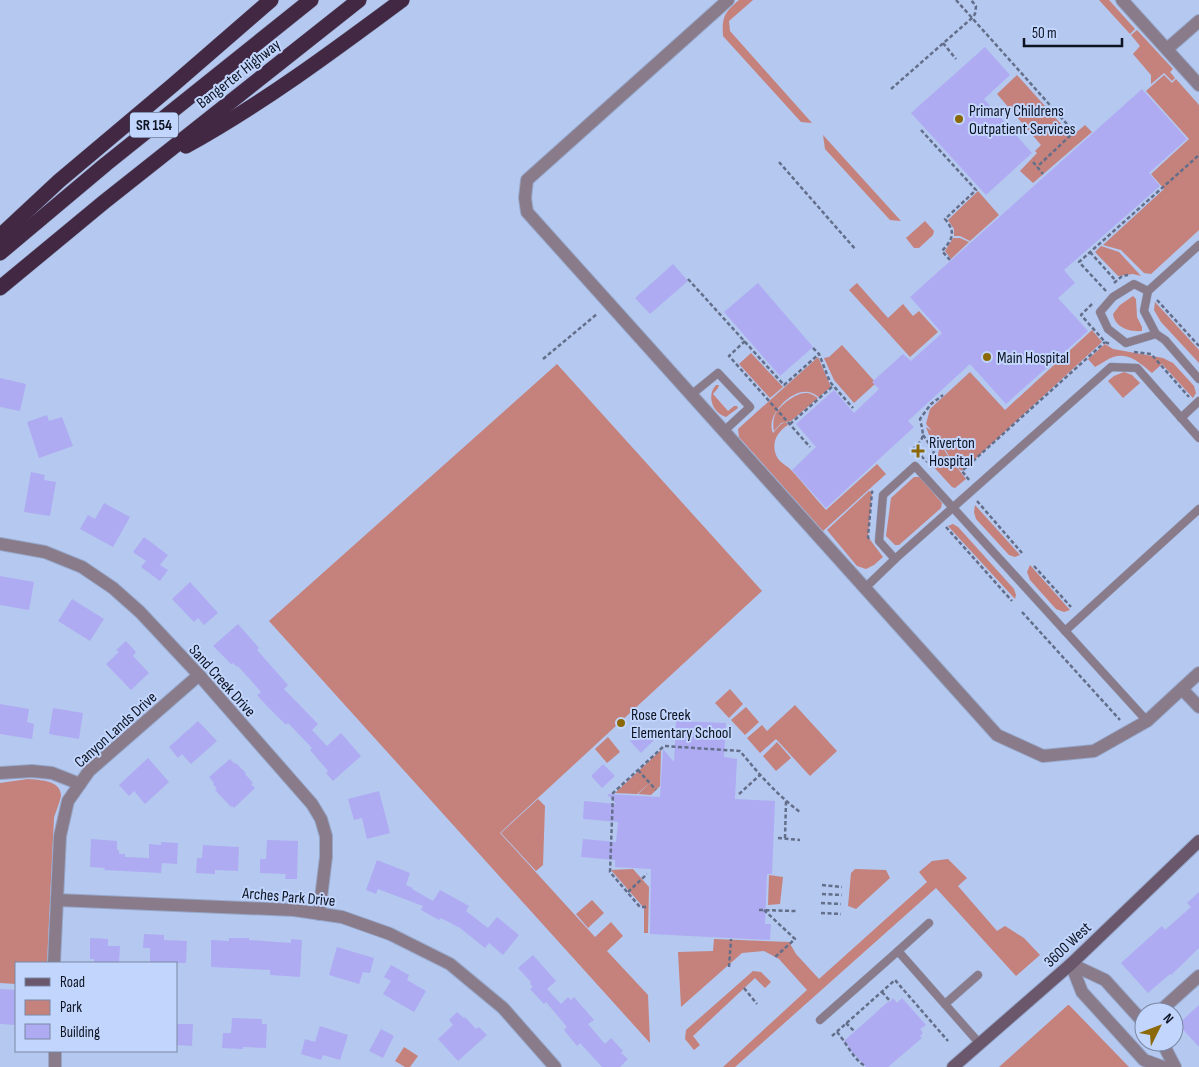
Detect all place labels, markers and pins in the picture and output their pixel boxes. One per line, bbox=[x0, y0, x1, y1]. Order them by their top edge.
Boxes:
place label: Primary Childrens Outpatient Services bbox=[969, 102, 1076, 139]
marker: Primary Childrens Outpatient Services bbox=[953, 113, 965, 125]
place label: Main Hospital bbox=[997, 349, 1069, 368]
marker: Main Hospital bbox=[981, 351, 993, 363]
place label: Riverton Hospital bbox=[929, 434, 975, 471]
marker: Riverton Hospital bbox=[911, 444, 925, 458]
place label: Rose Creek Elementary School bbox=[631, 706, 731, 743]
marker: Rose Creek Elementary School bbox=[615, 717, 627, 729]

